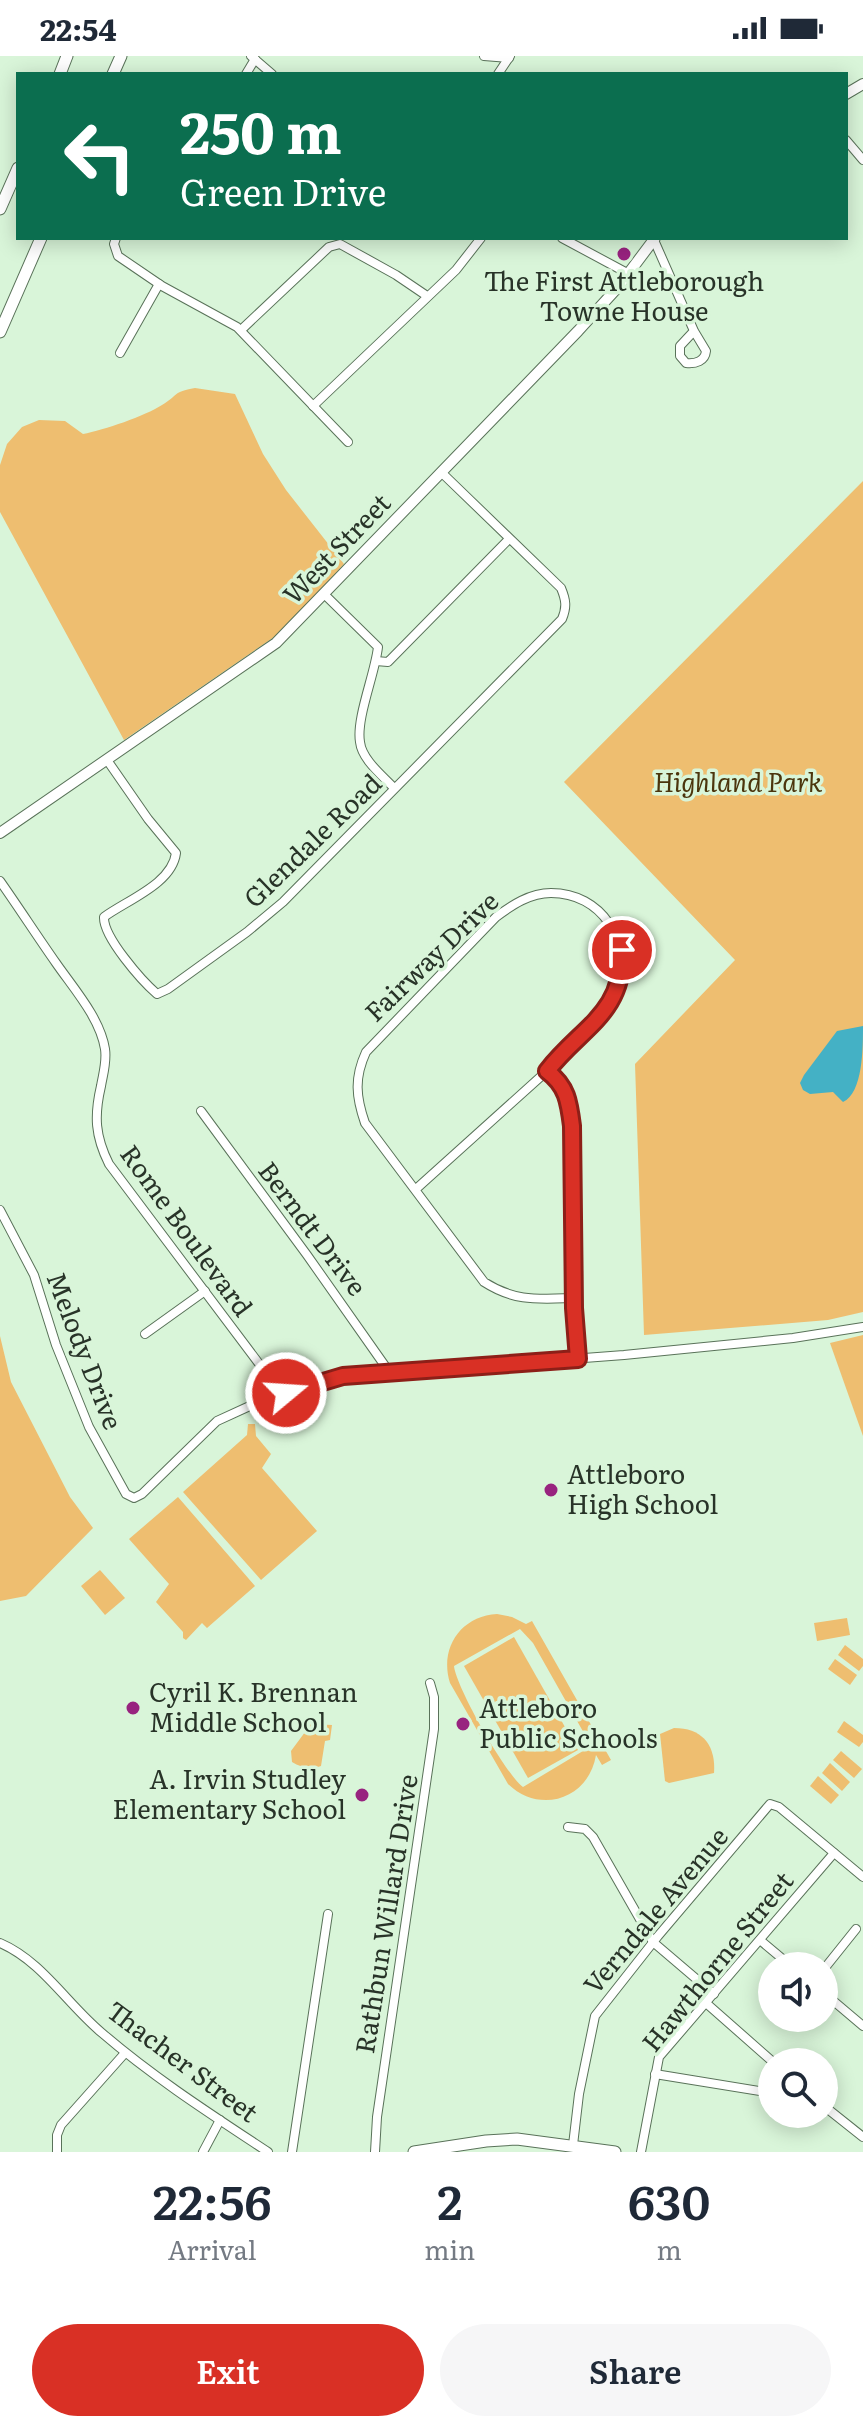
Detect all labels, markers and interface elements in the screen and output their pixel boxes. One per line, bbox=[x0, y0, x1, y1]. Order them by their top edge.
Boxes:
text: 22:54 bbox=[40, 6, 117, 50]
text: 250 m bbox=[180, 88, 342, 171]
icon: left bbox=[48, 104, 152, 208]
text: Green Drive bbox=[180, 164, 386, 217]
marker: The First Attleborough Towne House bbox=[615, 245, 633, 263]
place label: The First Attleborough Towne House bbox=[484, 260, 764, 329]
street label: West Street bbox=[272, 483, 398, 611]
park label: Highland Park bbox=[654, 761, 823, 800]
street label: Glendale Road bbox=[234, 763, 389, 915]
street label: Fairway Drive bbox=[354, 881, 506, 1029]
pin bbox=[588, 916, 656, 984]
icon: arrive bbox=[600, 928, 644, 972]
street label: Rome Boulevard bbox=[112, 1136, 264, 1324]
street label: Berndt Drive bbox=[250, 1152, 378, 1303]
street label: Melody Drive bbox=[38, 1266, 134, 1435]
position arrow bbox=[244, 1351, 328, 1435]
place label: Attleboro High School bbox=[567, 1453, 719, 1522]
marker: Attleboro High School bbox=[542, 1481, 560, 1499]
place label: Cyril K. Brennan Middle School bbox=[149, 1671, 358, 1740]
place label: Attleboro Public Schools bbox=[479, 1687, 658, 1756]
marker: Cyril K. Brennan Middle School bbox=[124, 1699, 142, 1717]
marker: Attleboro Public Schools bbox=[454, 1715, 472, 1733]
place label: A. Irvin Studley Elementary School bbox=[112, 1758, 346, 1827]
street label: Rathbun Willard Drive bbox=[343, 1771, 426, 2056]
marker: A. Irvin Studley Elementary School bbox=[353, 1786, 371, 1804]
street label: Verndale Avenue bbox=[572, 1817, 736, 2001]
street label: Hawthorne Street bbox=[631, 1861, 801, 2059]
map controls bbox=[758, 1952, 838, 2128]
button: sound bbox=[758, 1952, 838, 2032]
street label: Thacher Street bbox=[100, 1990, 268, 2130]
button: search bbox=[758, 2048, 838, 2128]
text: 22:56 bbox=[153, 2164, 272, 2235]
text: 2 bbox=[437, 2164, 462, 2235]
text: 630 bbox=[628, 2164, 710, 2235]
text: Arrival bbox=[168, 2229, 257, 2268]
text: min bbox=[424, 2229, 475, 2268]
text: m bbox=[657, 2229, 682, 2268]
button: Exit bbox=[32, 2324, 424, 2416]
button: Share bbox=[440, 2324, 831, 2416]

